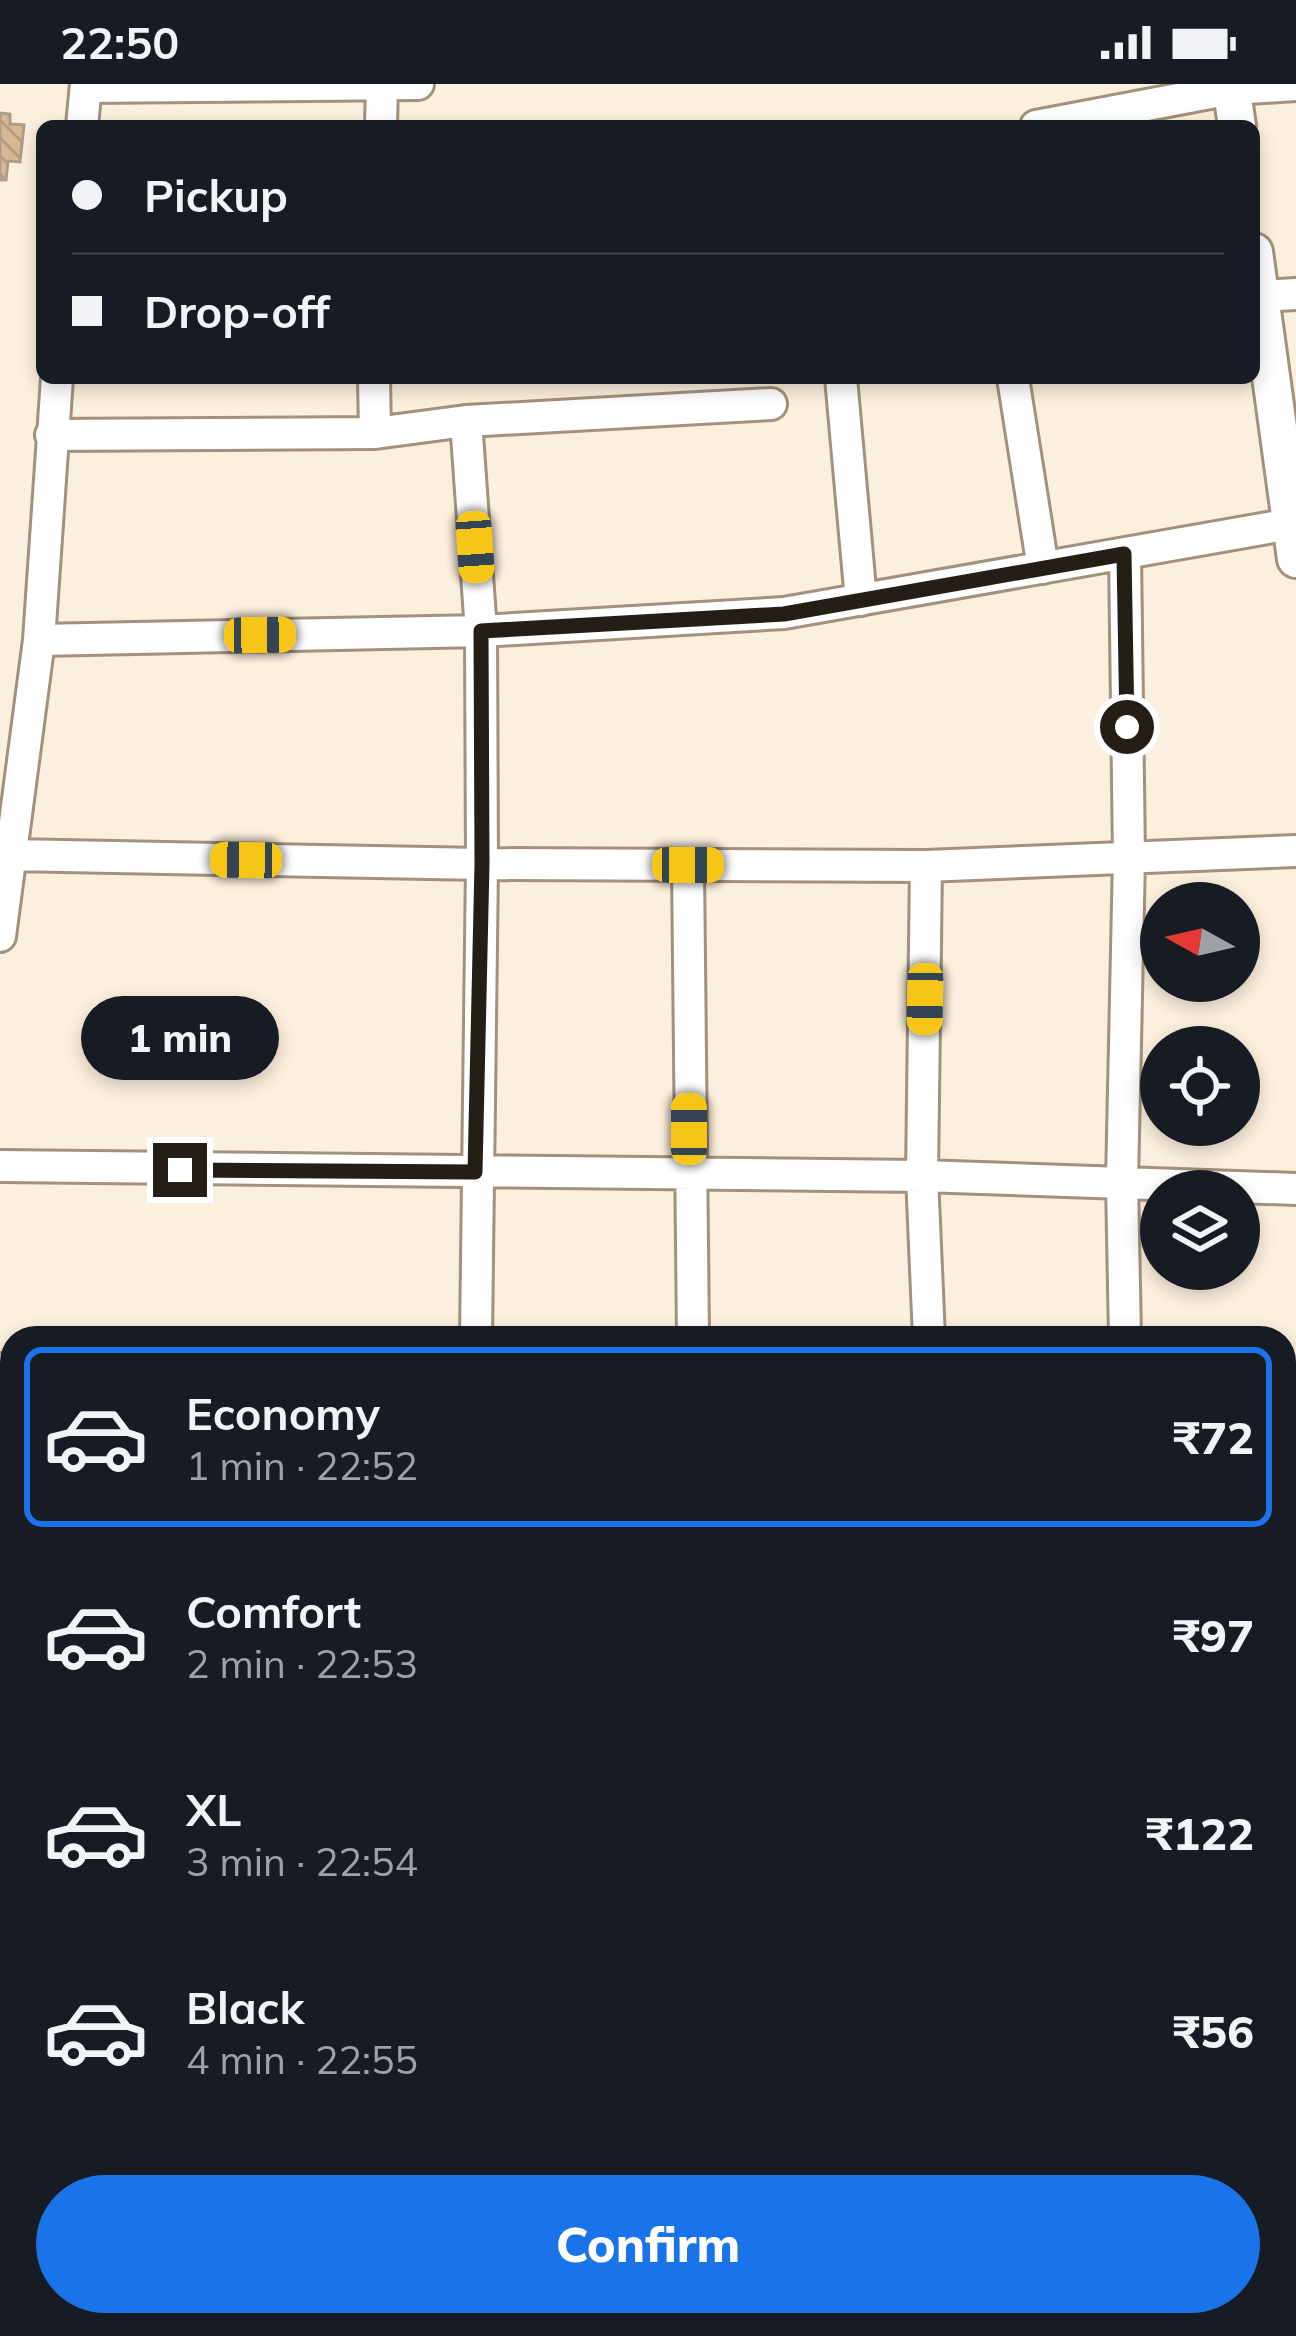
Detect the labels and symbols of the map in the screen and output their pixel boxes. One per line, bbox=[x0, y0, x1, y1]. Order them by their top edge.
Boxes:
car bbox=[455, 510, 495, 584]
car bbox=[224, 616, 296, 654]
route start bbox=[1100, 700, 1154, 754]
car bbox=[210, 841, 282, 879]
car bbox=[652, 847, 724, 883]
north arrow bbox=[1140, 882, 1260, 1002]
car bbox=[906, 963, 944, 1035]
callout: 1 min bbox=[81, 996, 279, 1080]
car bbox=[671, 1093, 707, 1165]
route end bbox=[153, 1143, 207, 1197]

